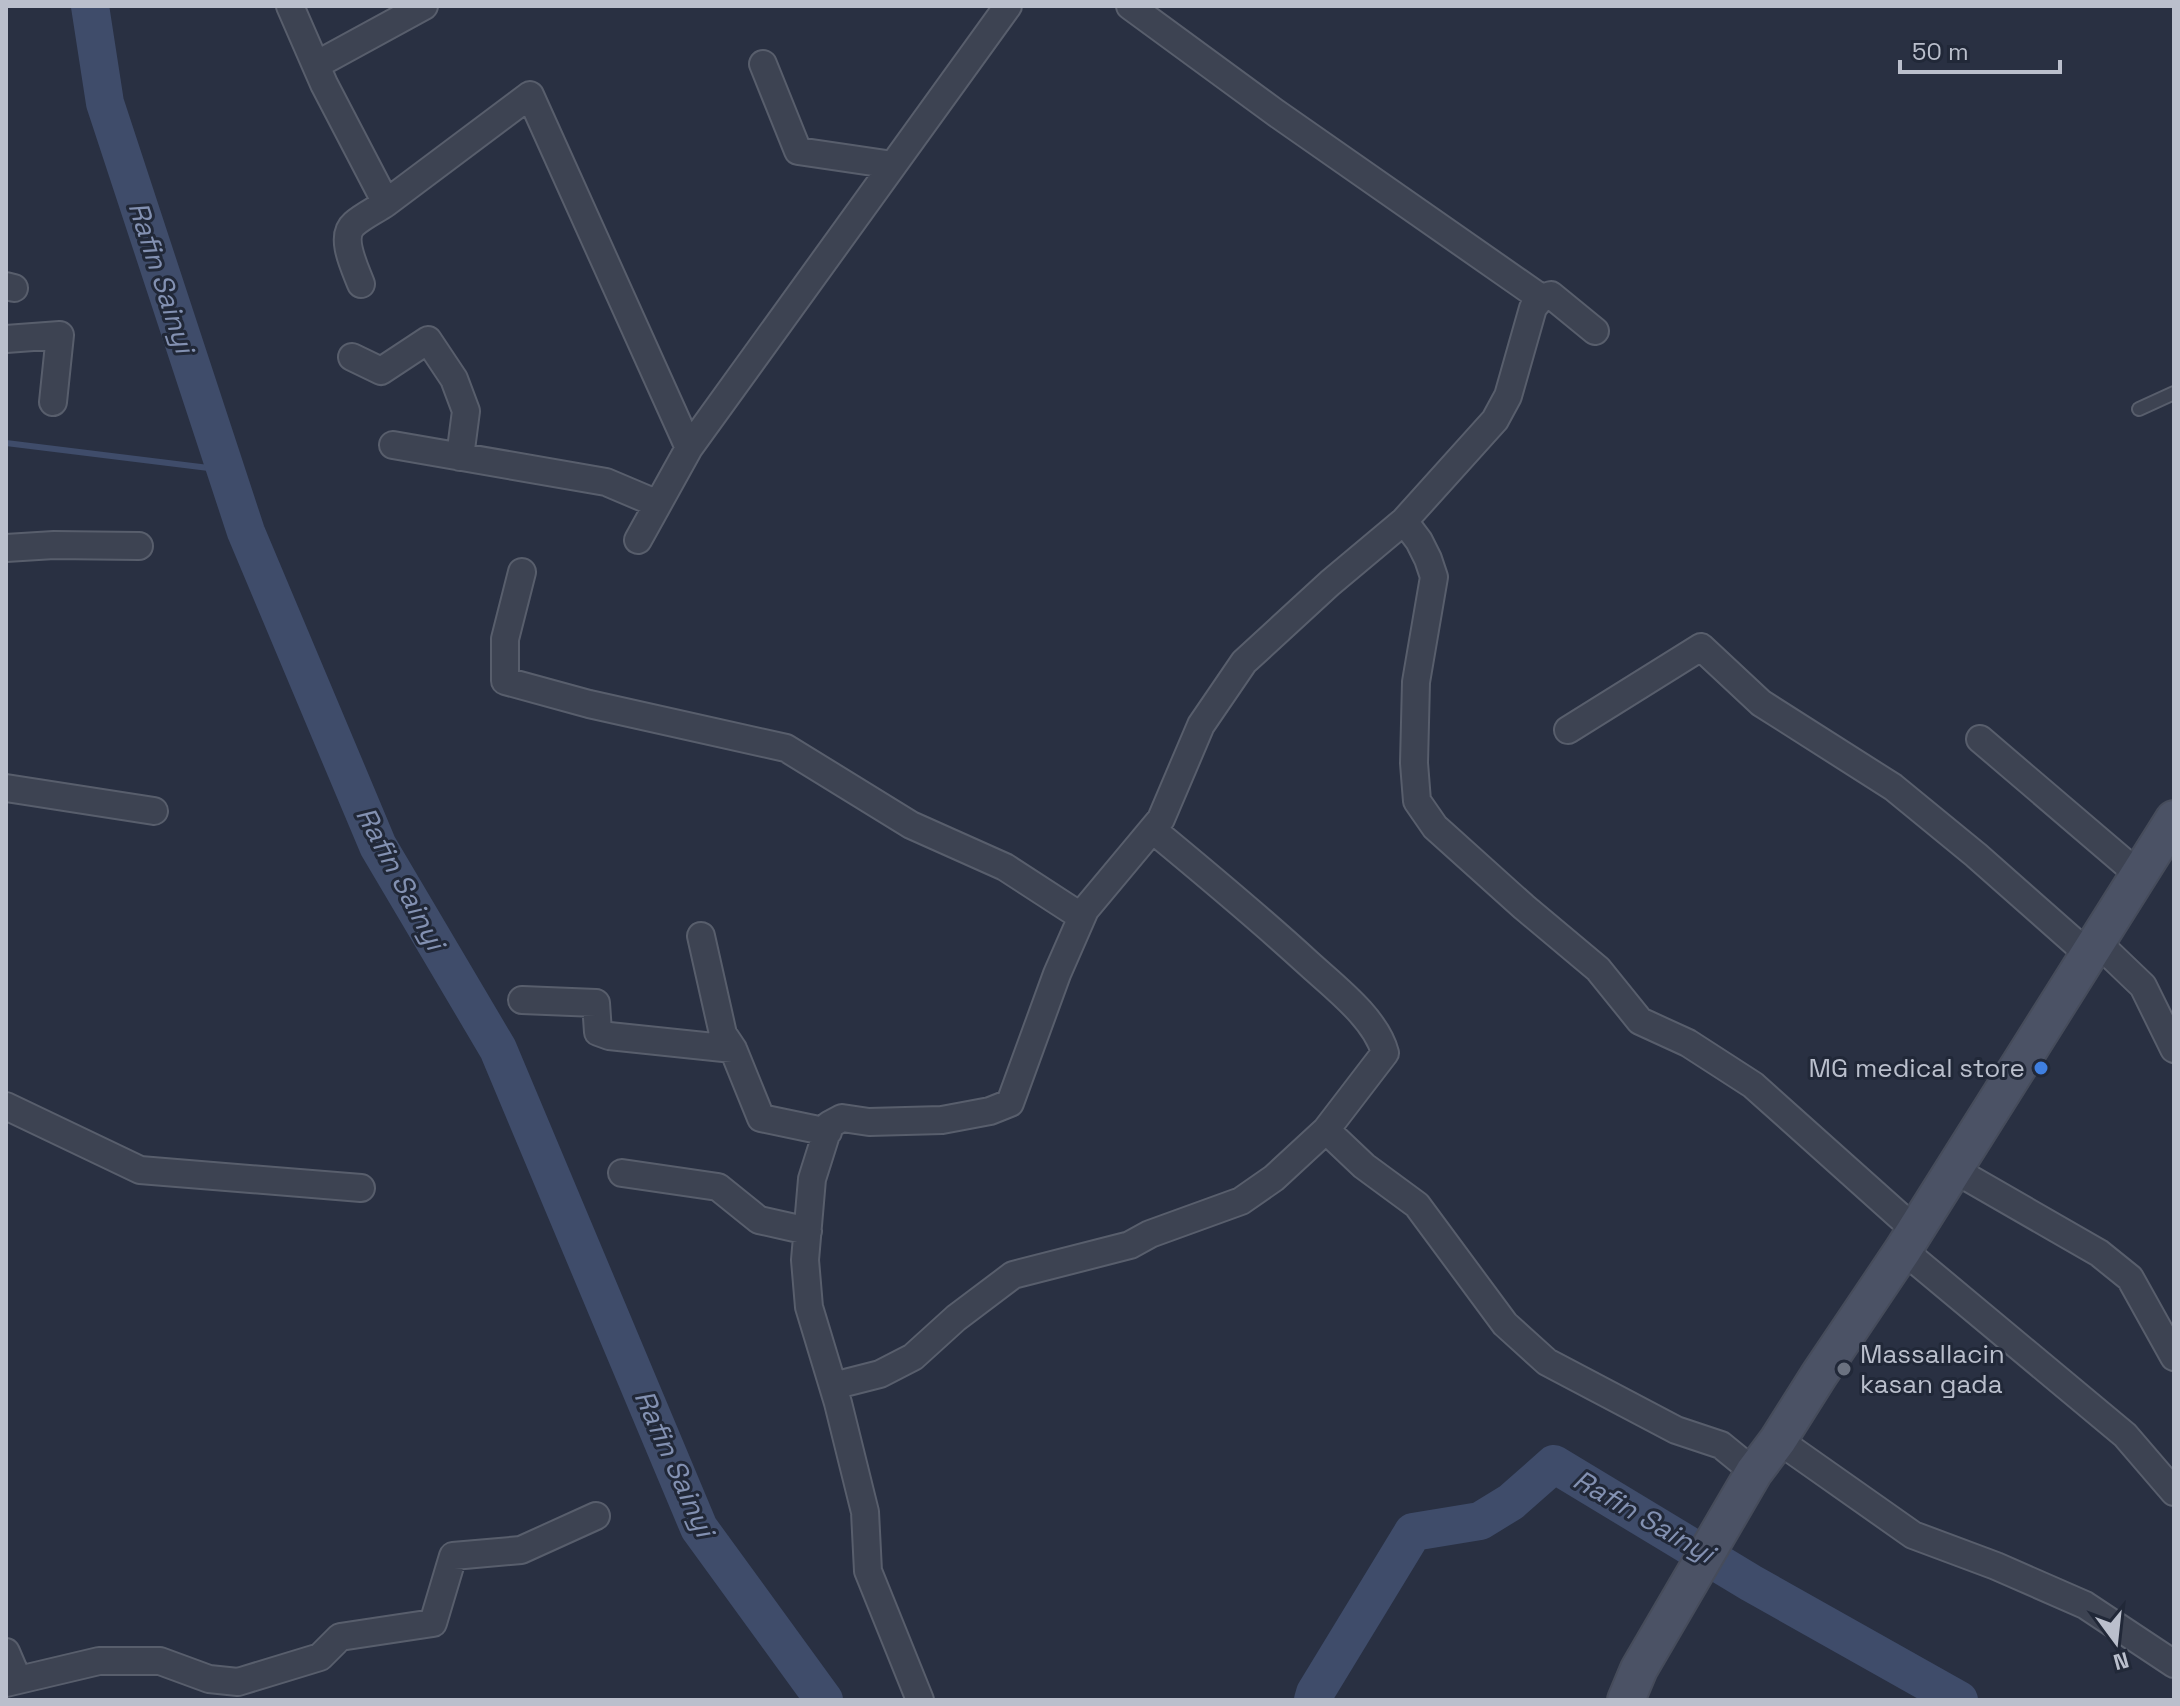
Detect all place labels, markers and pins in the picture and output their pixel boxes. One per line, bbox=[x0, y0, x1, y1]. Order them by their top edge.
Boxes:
place label: MG medical store bbox=[1809, 1051, 2025, 1085]
marker: MG medical store bbox=[2032, 1059, 2050, 1077]
place label: Massallacin kasan gada bbox=[1860, 1337, 2005, 1401]
marker: Massallacin kasan gada bbox=[1835, 1360, 1853, 1378]

